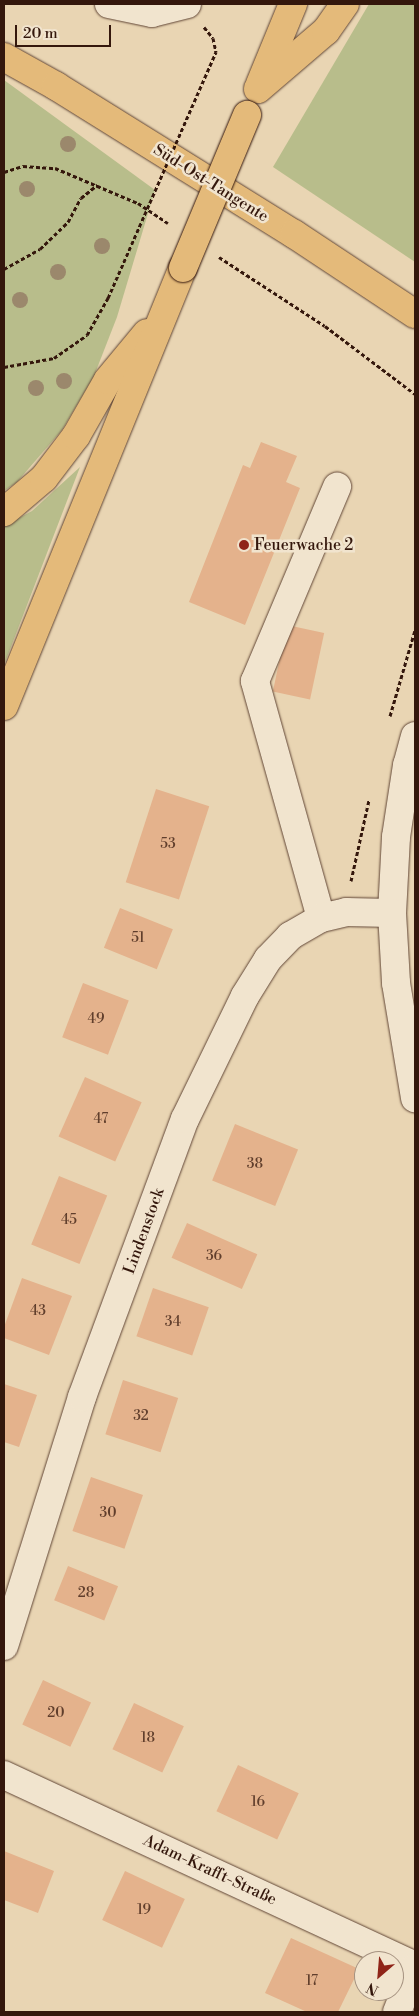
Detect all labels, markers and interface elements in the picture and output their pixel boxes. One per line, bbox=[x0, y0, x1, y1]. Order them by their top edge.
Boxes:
scale bar bbox=[18, 15, 114, 47]
text: 20 m bbox=[23, 24, 58, 43]
street label: Süd-Ost-Tangente bbox=[150, 140, 272, 226]
place label: Feuerwache 2 bbox=[254, 535, 353, 555]
marker: Feuerwache 2 bbox=[238, 539, 250, 551]
house number: 53 bbox=[160, 836, 176, 852]
house number: 51 bbox=[131, 930, 145, 946]
house number: 49 bbox=[88, 1011, 104, 1027]
house number: 47 bbox=[94, 1111, 108, 1127]
house number: 38 bbox=[247, 1156, 263, 1172]
street label: Lindenstock bbox=[120, 1185, 168, 1277]
house number: 45 bbox=[61, 1212, 77, 1228]
house number: 36 bbox=[206, 1248, 222, 1264]
house number: 43 bbox=[30, 1303, 46, 1319]
house number: 34 bbox=[165, 1314, 181, 1330]
house number: 32 bbox=[133, 1408, 149, 1424]
house number: 30 bbox=[99, 1505, 117, 1521]
house number: 28 bbox=[78, 1585, 94, 1601]
house number: 20 bbox=[47, 1705, 65, 1721]
house number: 18 bbox=[141, 1730, 155, 1746]
house number: 16 bbox=[251, 1794, 265, 1810]
street label: Adam-Krafft-Straße bbox=[140, 1831, 280, 1909]
house number: 19 bbox=[137, 1902, 151, 1918]
north arrow bbox=[354, 1951, 404, 2001]
house number: 17 bbox=[306, 1973, 318, 1989]
text: N bbox=[364, 1978, 382, 1999]

